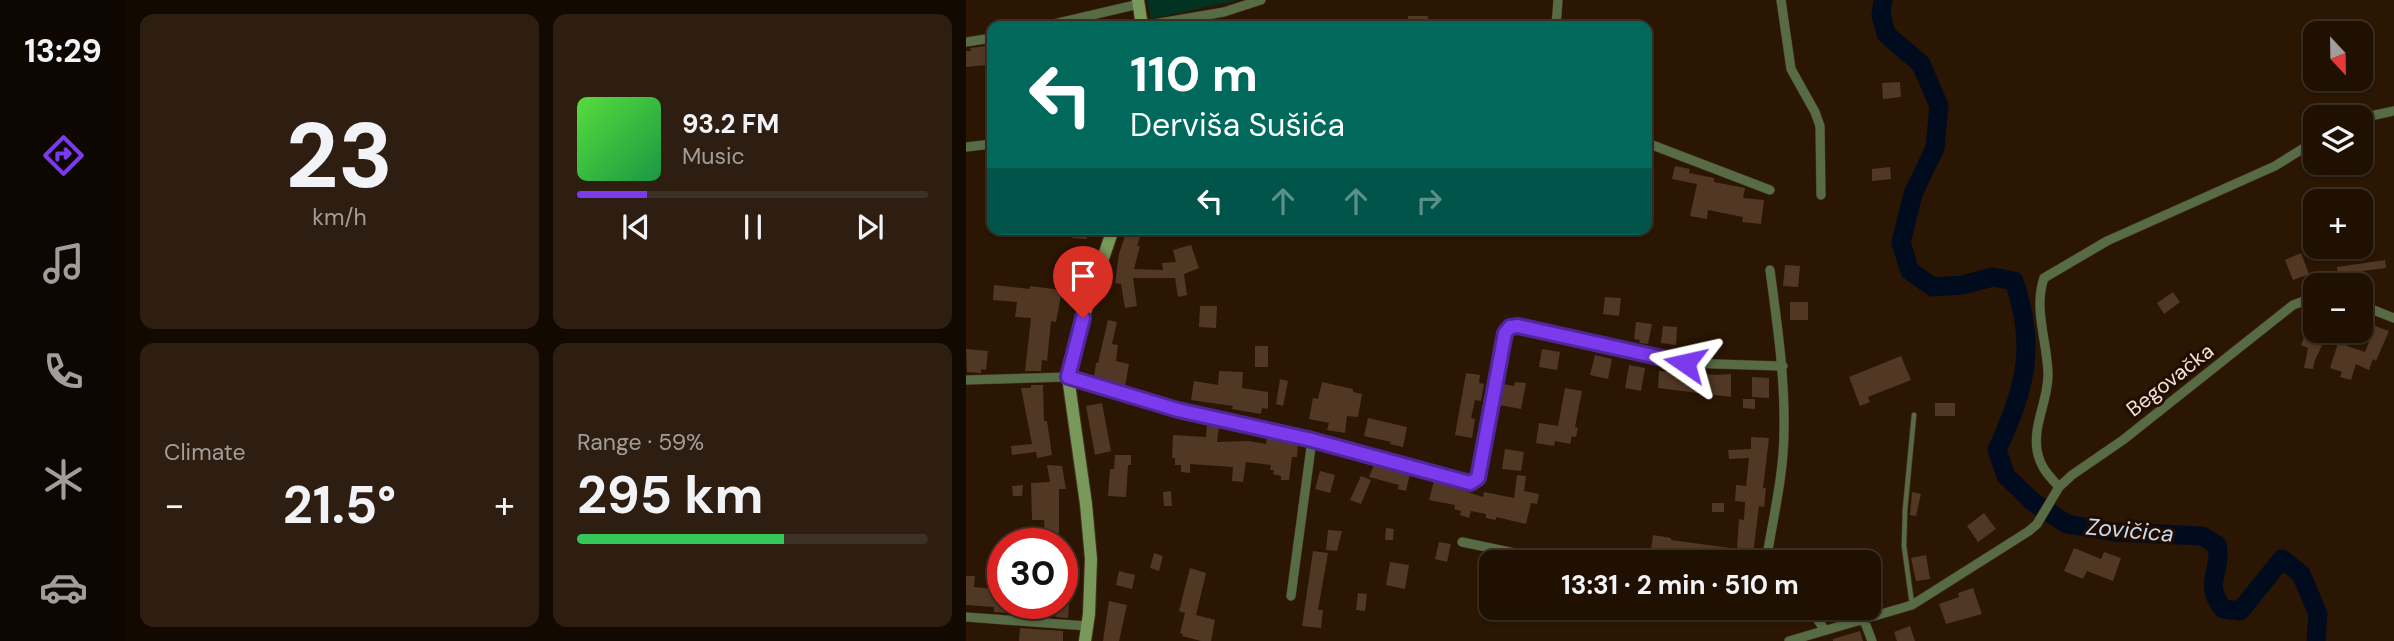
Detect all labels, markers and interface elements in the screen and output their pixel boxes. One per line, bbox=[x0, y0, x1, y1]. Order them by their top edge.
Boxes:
north arrow bbox=[2303, 21, 2373, 91]
map controls bbox=[2303, 21, 2373, 343]
text: 13:29 bbox=[24, 30, 102, 72]
text: 110 m bbox=[1130, 42, 1258, 106]
icon: left bbox=[1015, 49, 1106, 140]
text: 23 bbox=[286, 97, 393, 215]
text: Derviša Sušića bbox=[1130, 104, 1345, 146]
button: layers bbox=[2303, 105, 2373, 175]
text: 93.2 FM bbox=[682, 107, 779, 141]
icon: directions bbox=[39, 131, 88, 180]
text: Music bbox=[682, 141, 745, 171]
icon: left bbox=[1191, 182, 1229, 220]
icon: ahead bbox=[1264, 182, 1302, 220]
icon: ahead bbox=[1337, 182, 1375, 220]
icon: right bbox=[1410, 182, 1448, 220]
button: + bbox=[2303, 189, 2373, 259]
text: km/h bbox=[312, 202, 367, 232]
icon: previous bbox=[617, 208, 655, 246]
icon: pause bbox=[734, 208, 772, 246]
icon: next bbox=[851, 208, 889, 246]
icon: music bbox=[39, 239, 88, 288]
pin bbox=[1053, 246, 1113, 318]
icon: arrive bbox=[1064, 257, 1102, 295]
button: − bbox=[2303, 273, 2373, 343]
position arrow bbox=[1648, 326, 1722, 400]
street label: Begovačka bbox=[2121, 337, 2219, 423]
icon: phone bbox=[39, 347, 88, 396]
text: Range · 59% bbox=[577, 427, 704, 457]
text: Climate bbox=[164, 437, 246, 467]
icon: climate bbox=[39, 455, 88, 504]
text: 295 km bbox=[577, 461, 763, 529]
text: 21.5° bbox=[283, 471, 396, 539]
text: − bbox=[164, 480, 185, 530]
text: + bbox=[494, 480, 515, 530]
water label: Zovičica bbox=[2085, 511, 2175, 549]
speed limit sign: 30 bbox=[987, 528, 1078, 619]
icon: car bbox=[39, 563, 88, 612]
text: 13:31 · 2 min · 510 m bbox=[1561, 568, 1799, 602]

